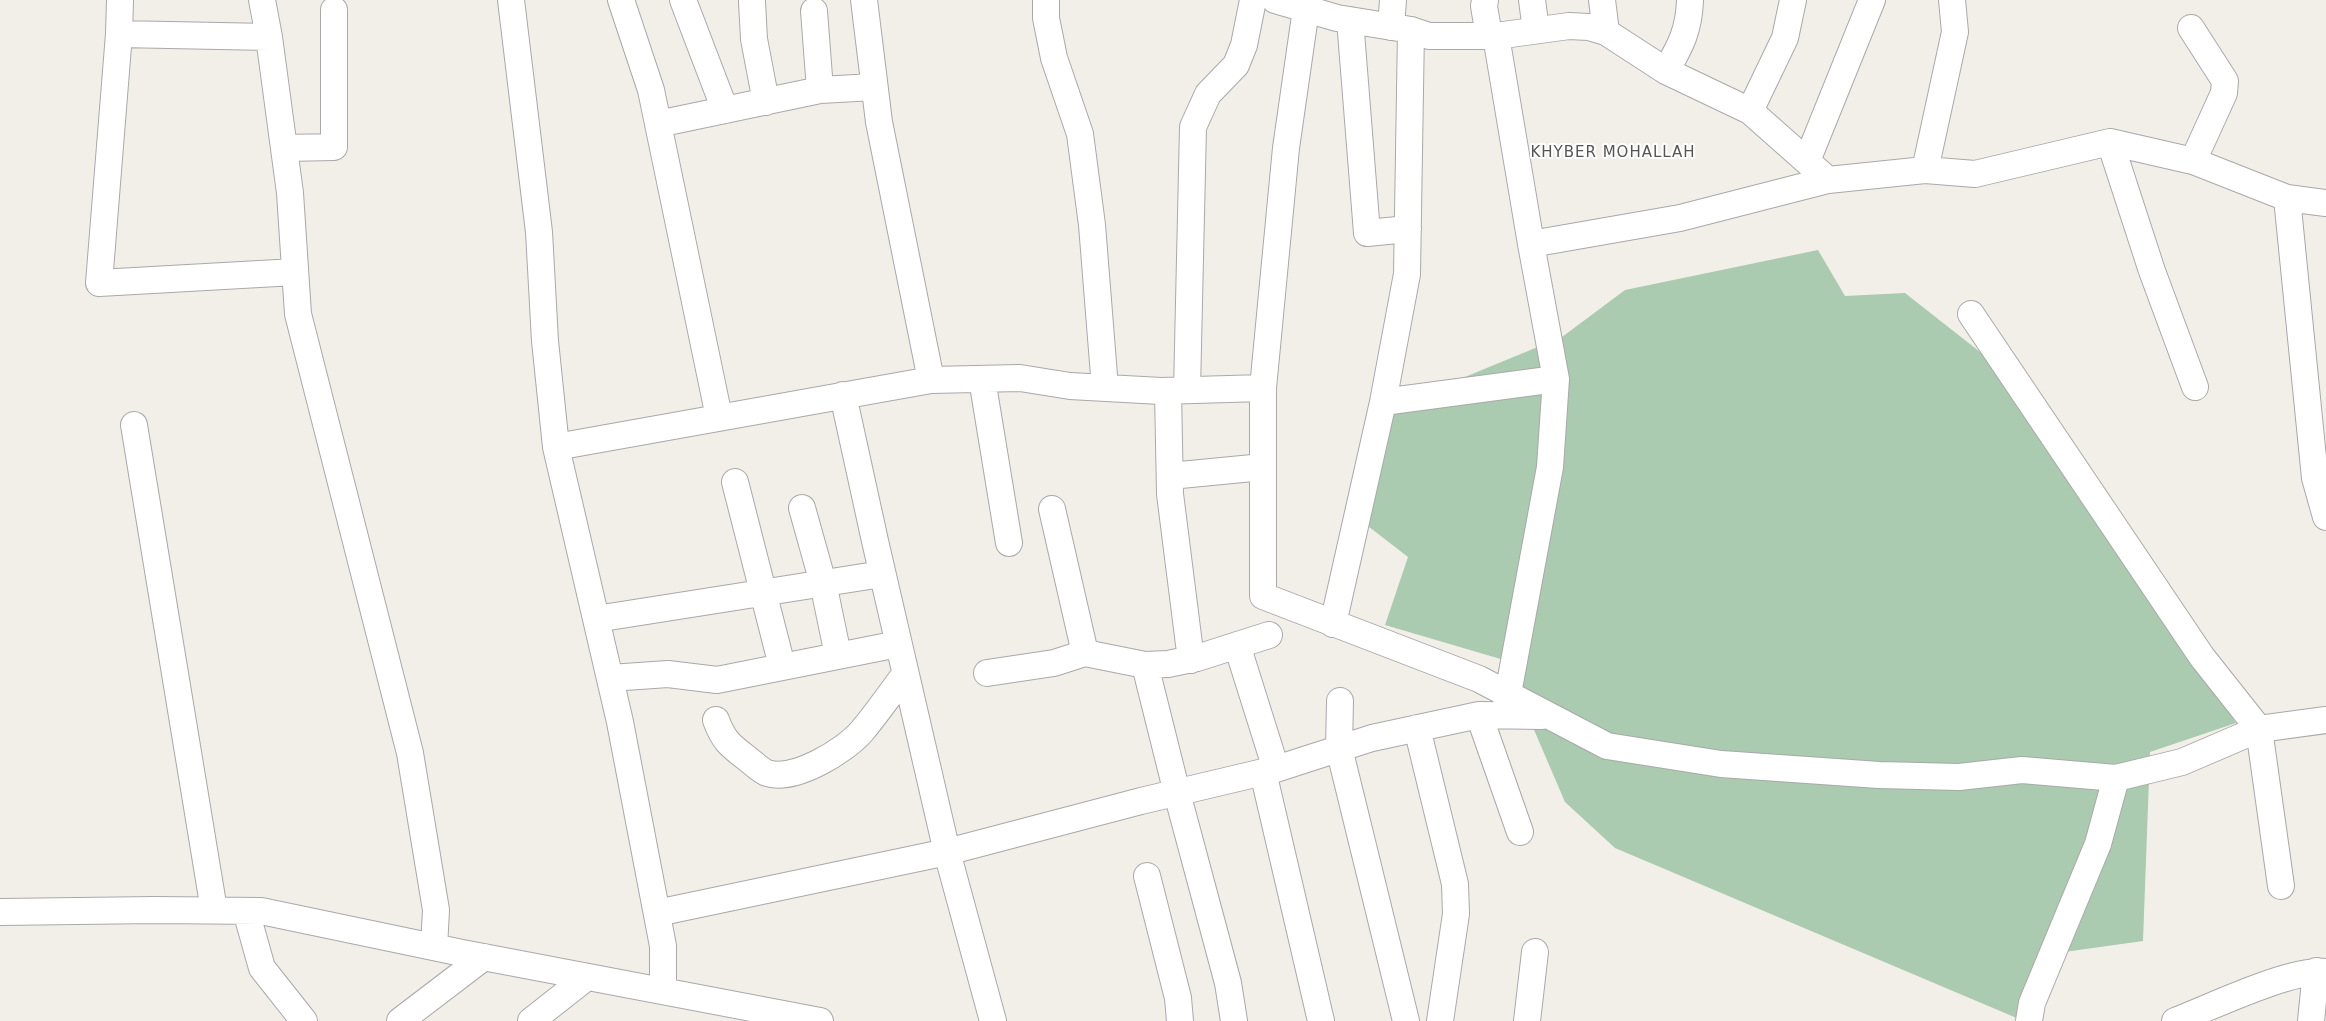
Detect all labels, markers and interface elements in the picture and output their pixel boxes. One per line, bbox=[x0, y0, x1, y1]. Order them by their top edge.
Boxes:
district label: KHYBER MOHALLAH bbox=[1529, 144, 1697, 162]

